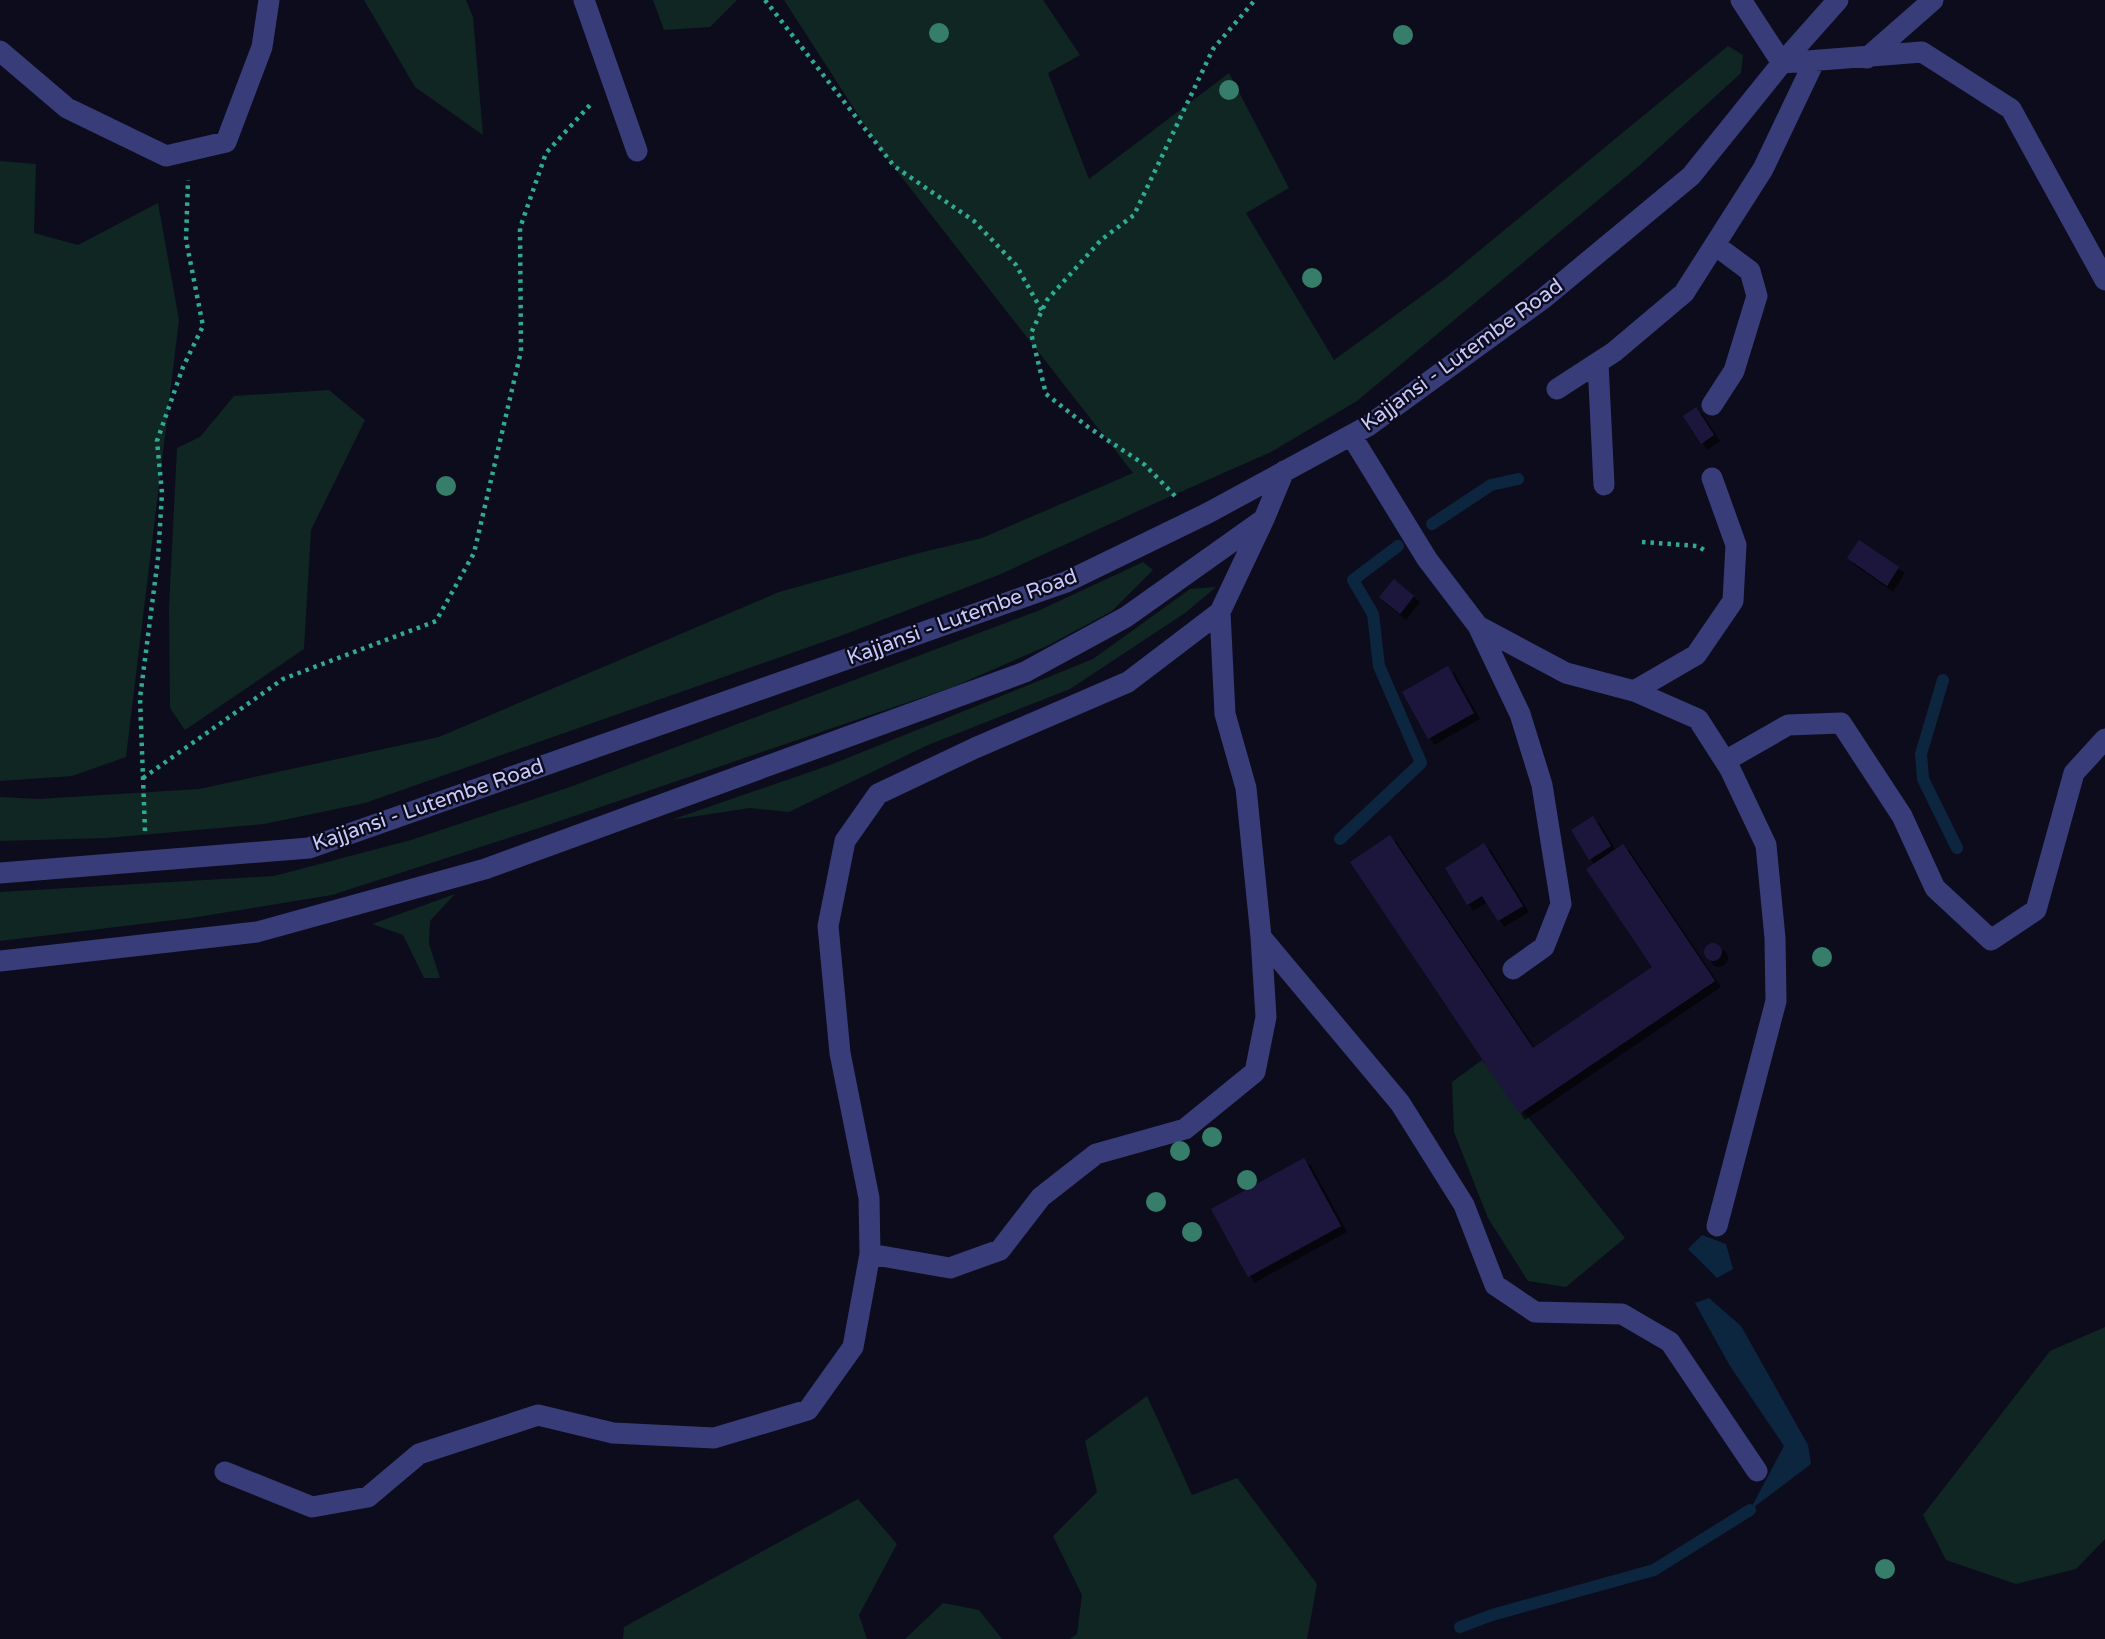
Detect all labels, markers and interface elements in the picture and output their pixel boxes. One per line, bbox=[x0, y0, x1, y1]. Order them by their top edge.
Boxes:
street label: Kajjansi - Lutembe Road bbox=[1356, 273, 1568, 437]
street label: Kajjansi - Lutembe Road bbox=[843, 564, 1081, 670]
street label: Kajjansi - Lutembe Road bbox=[309, 754, 547, 856]

